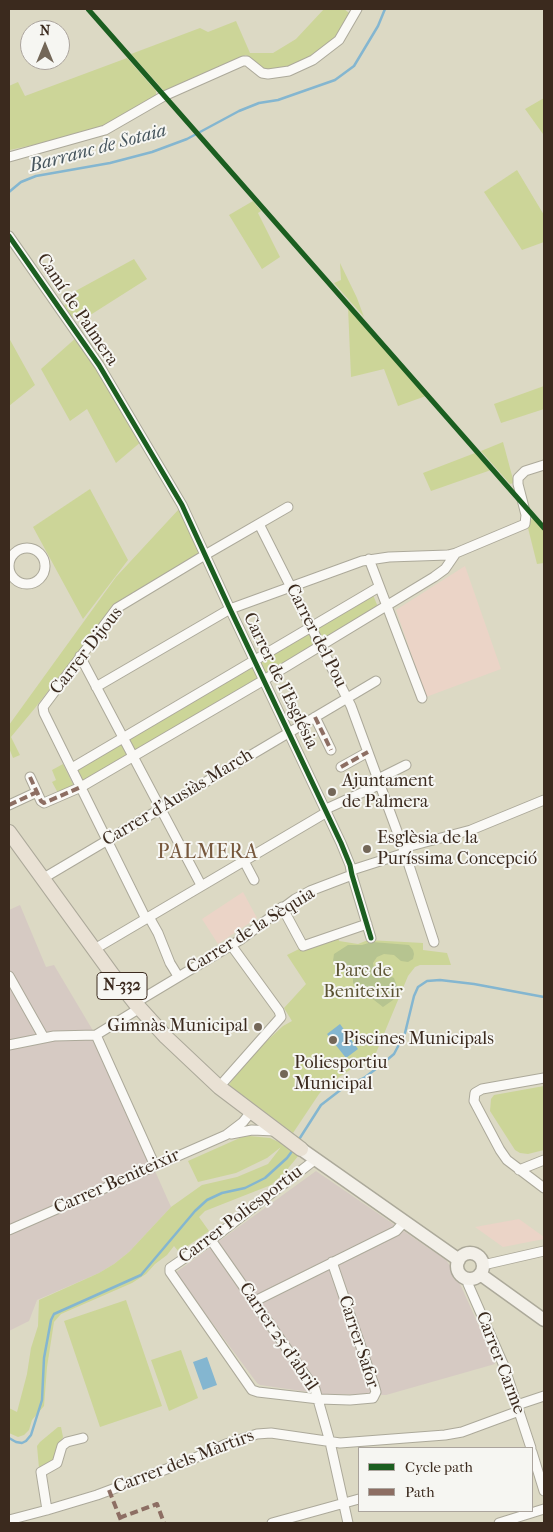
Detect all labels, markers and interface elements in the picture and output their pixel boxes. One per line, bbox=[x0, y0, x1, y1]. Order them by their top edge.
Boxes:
north arrow bbox=[20, 20, 70, 70]
text: N bbox=[40, 22, 50, 39]
water label: Barranc de Sotaia bbox=[27, 120, 169, 178]
street label: Camí de Palmera bbox=[31, 250, 123, 370]
street label: Carrer del Pou bbox=[281, 581, 351, 691]
street label: Carrer Dijous bbox=[46, 603, 128, 699]
street label: Carrer de l'Església bbox=[238, 609, 322, 753]
street label: Carrer d'Ausiàs March bbox=[99, 745, 257, 851]
place label: Ajuntament de Palmera bbox=[342, 771, 434, 814]
marker: Ajuntament de Palmera bbox=[326, 786, 338, 798]
place label: Esglèsia de la Puríssima Concepció bbox=[377, 828, 537, 871]
district label: PALMERA bbox=[156, 841, 260, 865]
marker: Esglèsia de la Puríssima Concepció bbox=[361, 843, 373, 855]
street label: Carrer de la Sèquia bbox=[183, 883, 319, 979]
park label: Parc de Beniteixir bbox=[323, 961, 403, 1004]
road number: N-332 bbox=[97, 972, 147, 999]
place label: Gimnàs Municipal bbox=[107, 1016, 248, 1038]
marker: Gimnàs Municipal bbox=[252, 1021, 264, 1033]
place label: Piscines Municipals bbox=[343, 1029, 494, 1051]
marker: Piscines Municipals bbox=[327, 1034, 339, 1046]
place label: Poliesportiu Municipal bbox=[294, 1053, 387, 1096]
marker: Poliesportiu Municipal bbox=[278, 1068, 290, 1080]
street label: Carrer Beniteixir bbox=[51, 1145, 183, 1219]
street label: Carrer Poliesportiu bbox=[175, 1161, 307, 1269]
street label: Carrer 25 d'abril bbox=[234, 1279, 322, 1395]
street label: Carrer Safor bbox=[333, 1293, 383, 1391]
street label: Carrer Carme bbox=[471, 1309, 529, 1417]
street label: Carrer dels Màrtirs bbox=[111, 1425, 257, 1499]
legend bbox=[358, 1447, 533, 1512]
text: Cycle path bbox=[405, 1458, 473, 1476]
text: Path bbox=[405, 1483, 435, 1501]

